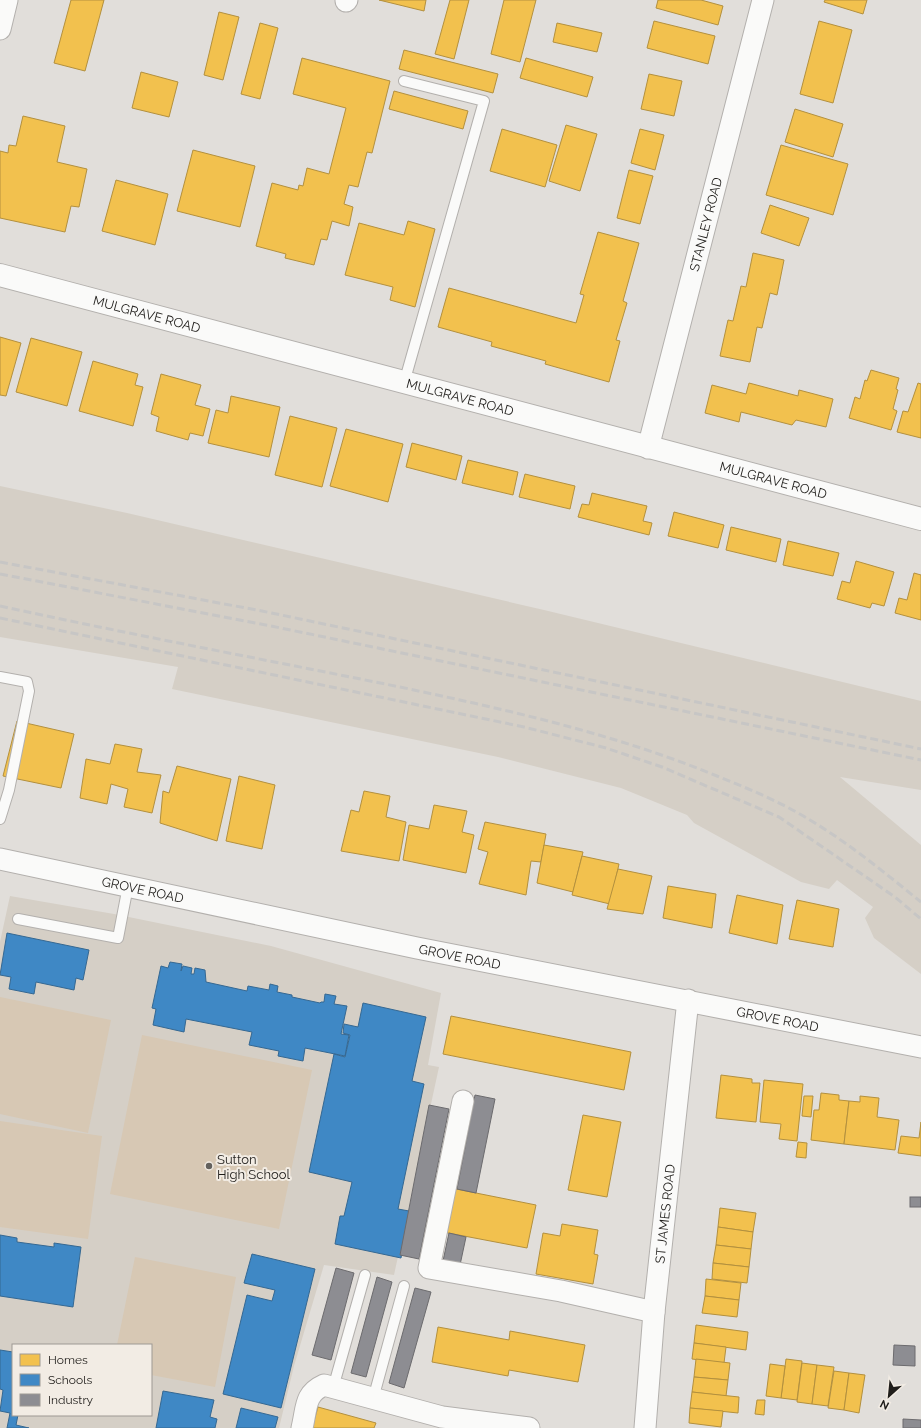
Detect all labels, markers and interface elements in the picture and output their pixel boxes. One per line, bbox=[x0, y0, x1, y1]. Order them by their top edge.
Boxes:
street label: STANLEY ROAD bbox=[686, 176, 725, 273]
street label: MULGRAVE ROAD bbox=[92, 293, 202, 335]
street label: MULGRAVE ROAD bbox=[405, 376, 515, 418]
street label: MULGRAVE ROAD bbox=[718, 458, 829, 501]
street label: GROVE ROAD bbox=[100, 873, 185, 906]
street label: GROVE ROAD bbox=[417, 941, 502, 972]
street label: GROVE ROAD bbox=[735, 1003, 820, 1034]
place label: Sutton High School bbox=[217, 1152, 290, 1182]
marker: Sutton High School bbox=[204, 1161, 214, 1171]
street label: ST JAMES ROAD bbox=[652, 1164, 678, 1264]
legend bbox=[12, 1344, 152, 1416]
text: Homes bbox=[48, 1353, 88, 1367]
text: Schools bbox=[48, 1373, 92, 1387]
north arrow bbox=[869, 1376, 909, 1416]
text: Industry bbox=[48, 1393, 94, 1407]
text: N bbox=[878, 1397, 891, 1412]

